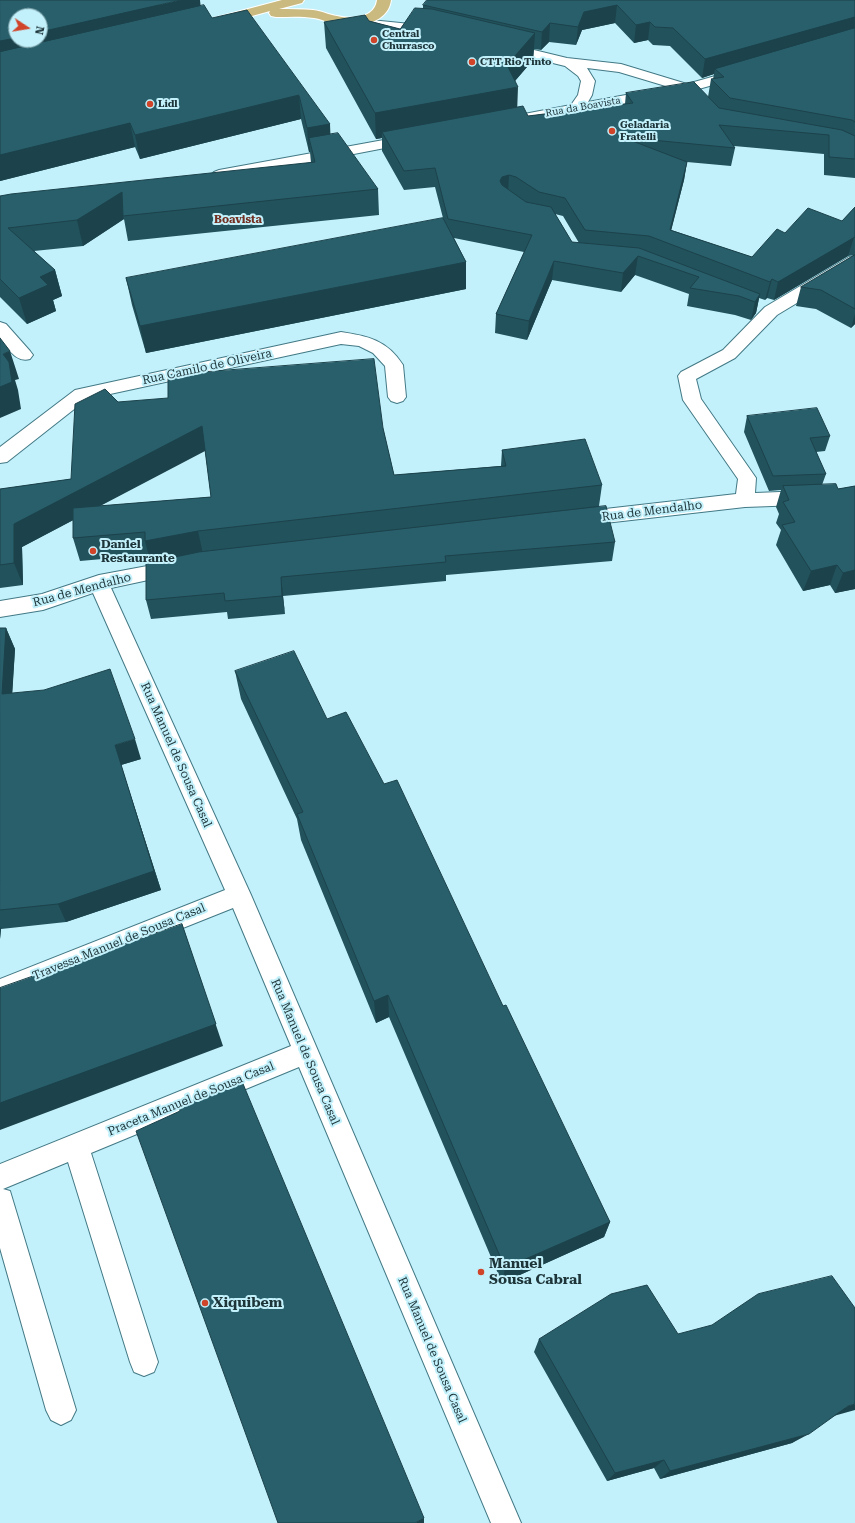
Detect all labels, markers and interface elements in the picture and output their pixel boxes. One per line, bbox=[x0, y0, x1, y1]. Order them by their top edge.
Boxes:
north arrow bbox=[8, 8, 48, 48]
text: N bbox=[32, 25, 46, 36]
place label: Central Churrasco bbox=[382, 28, 435, 52]
marker: Central Churrasco bbox=[369, 35, 379, 45]
place label: CTT Rio Tinto bbox=[480, 56, 552, 68]
marker: CTT Rio Tinto bbox=[467, 57, 477, 67]
street label: Rua da Boavista bbox=[544, 94, 622, 120]
place label: Lidl bbox=[158, 98, 178, 110]
marker: Lidl bbox=[145, 99, 155, 109]
place label: Geladaria Fratelli bbox=[620, 119, 669, 142]
marker: Geladaria Fratelli bbox=[607, 126, 617, 136]
district label: Boavista bbox=[214, 213, 262, 227]
street label: Rua Camilo de Oliveira bbox=[141, 346, 273, 388]
street label: Rua de Mendalho bbox=[601, 498, 703, 524]
place label: Daniel Restaurante bbox=[101, 537, 175, 565]
marker: Daniel Restaurante bbox=[88, 546, 98, 556]
street label: Rua de Mendalho bbox=[31, 570, 133, 610]
street label: Rua Manuel de Sousa Casal bbox=[137, 680, 215, 830]
street label: Travessa Manuel de Sousa Casal bbox=[30, 901, 208, 983]
street label: Rua Manuel de Sousa Casal bbox=[268, 977, 342, 1127]
street label: Praceta Manuel de Sousa Casal bbox=[106, 1059, 276, 1139]
place label: Manuel Sousa Cabral bbox=[489, 1256, 582, 1288]
marker: Manuel Sousa Cabral bbox=[476, 1267, 486, 1277]
street label: Rua Manuel de Sousa Casal bbox=[395, 1275, 469, 1425]
place label: Xiquibem bbox=[213, 1295, 282, 1311]
marker: Xiquibem bbox=[200, 1298, 210, 1308]

